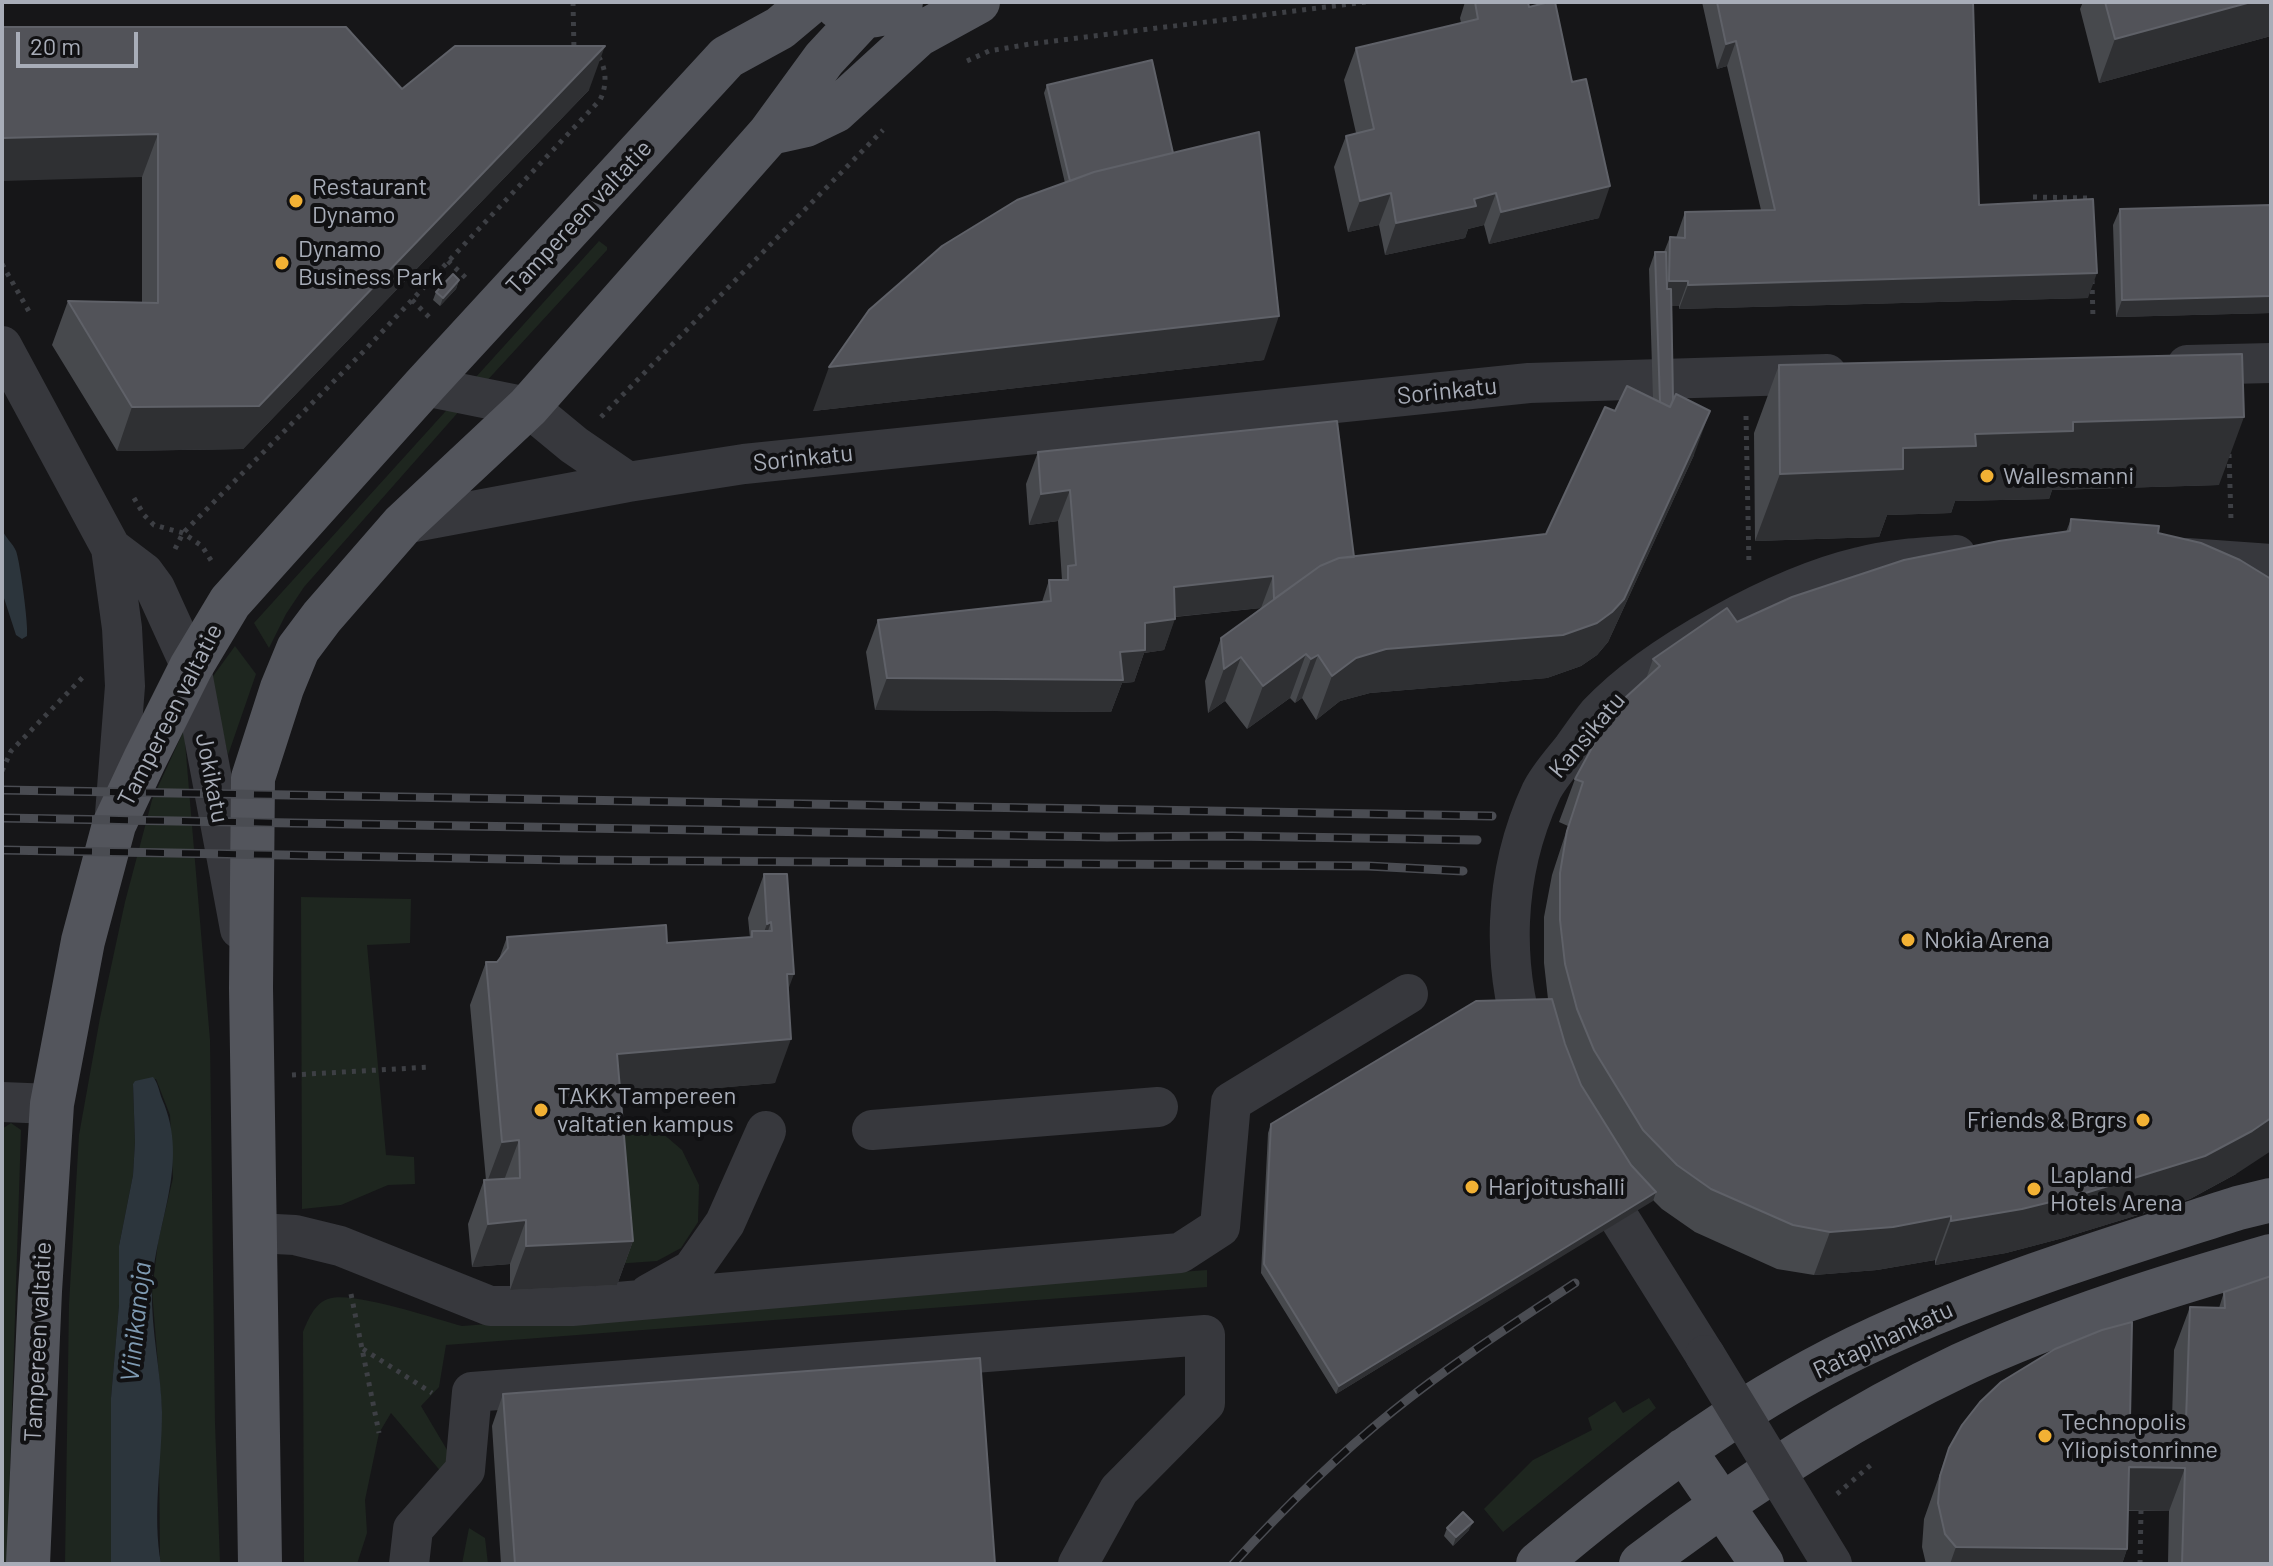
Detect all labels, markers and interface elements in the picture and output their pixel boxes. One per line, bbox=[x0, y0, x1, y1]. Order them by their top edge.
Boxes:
scale bar bbox=[20, 16, 142, 66]
text: 20 m bbox=[30, 31, 81, 60]
street label: Tampereen valtatie bbox=[500, 134, 658, 300]
place label: Restaurant Dynamo bbox=[312, 173, 427, 229]
marker: Restaurant Dynamo bbox=[287, 192, 305, 210]
place label: Dynamo Business Park bbox=[298, 235, 443, 291]
marker: Dynamo Business Park bbox=[273, 254, 291, 272]
street label: Sorinkatu bbox=[1396, 371, 1498, 411]
street label: Sorinkatu bbox=[752, 438, 854, 478]
place label: Wallesmanni bbox=[2003, 462, 2134, 490]
marker: Wallesmanni bbox=[1978, 467, 1996, 485]
street label: Tampereen valtatie bbox=[112, 619, 228, 811]
street label: Kansikatu bbox=[1543, 686, 1631, 784]
street label: Jokikatu bbox=[189, 731, 235, 825]
place label: Nokia Arena bbox=[1924, 926, 2050, 954]
marker: Nokia Arena bbox=[1899, 931, 1917, 949]
place label: TAKK Tampereen valtatien kampus bbox=[557, 1082, 736, 1138]
marker: TAKK Tampereen valtatien kampus bbox=[532, 1101, 550, 1119]
place label: Friends & Brgrs bbox=[1967, 1106, 2127, 1134]
marker: Friends & Brgrs bbox=[2134, 1111, 2152, 1129]
place label: Lapland Hotels Arena bbox=[2050, 1161, 2183, 1217]
place label: Harjoitushalli bbox=[1488, 1173, 1625, 1201]
marker: Harjoitushalli bbox=[1463, 1178, 1481, 1196]
marker: Lapland Hotels Arena bbox=[2025, 1180, 2043, 1198]
street label: Tampereen valtatie bbox=[18, 1241, 58, 1443]
water label: Viinikanoja bbox=[114, 1260, 158, 1384]
street label: Ratapihankatu bbox=[1809, 1295, 1957, 1385]
place label: Technopolis Yliopistonrinne bbox=[2061, 1408, 2218, 1464]
marker: Technopolis Yliopistonrinne bbox=[2036, 1427, 2054, 1445]

